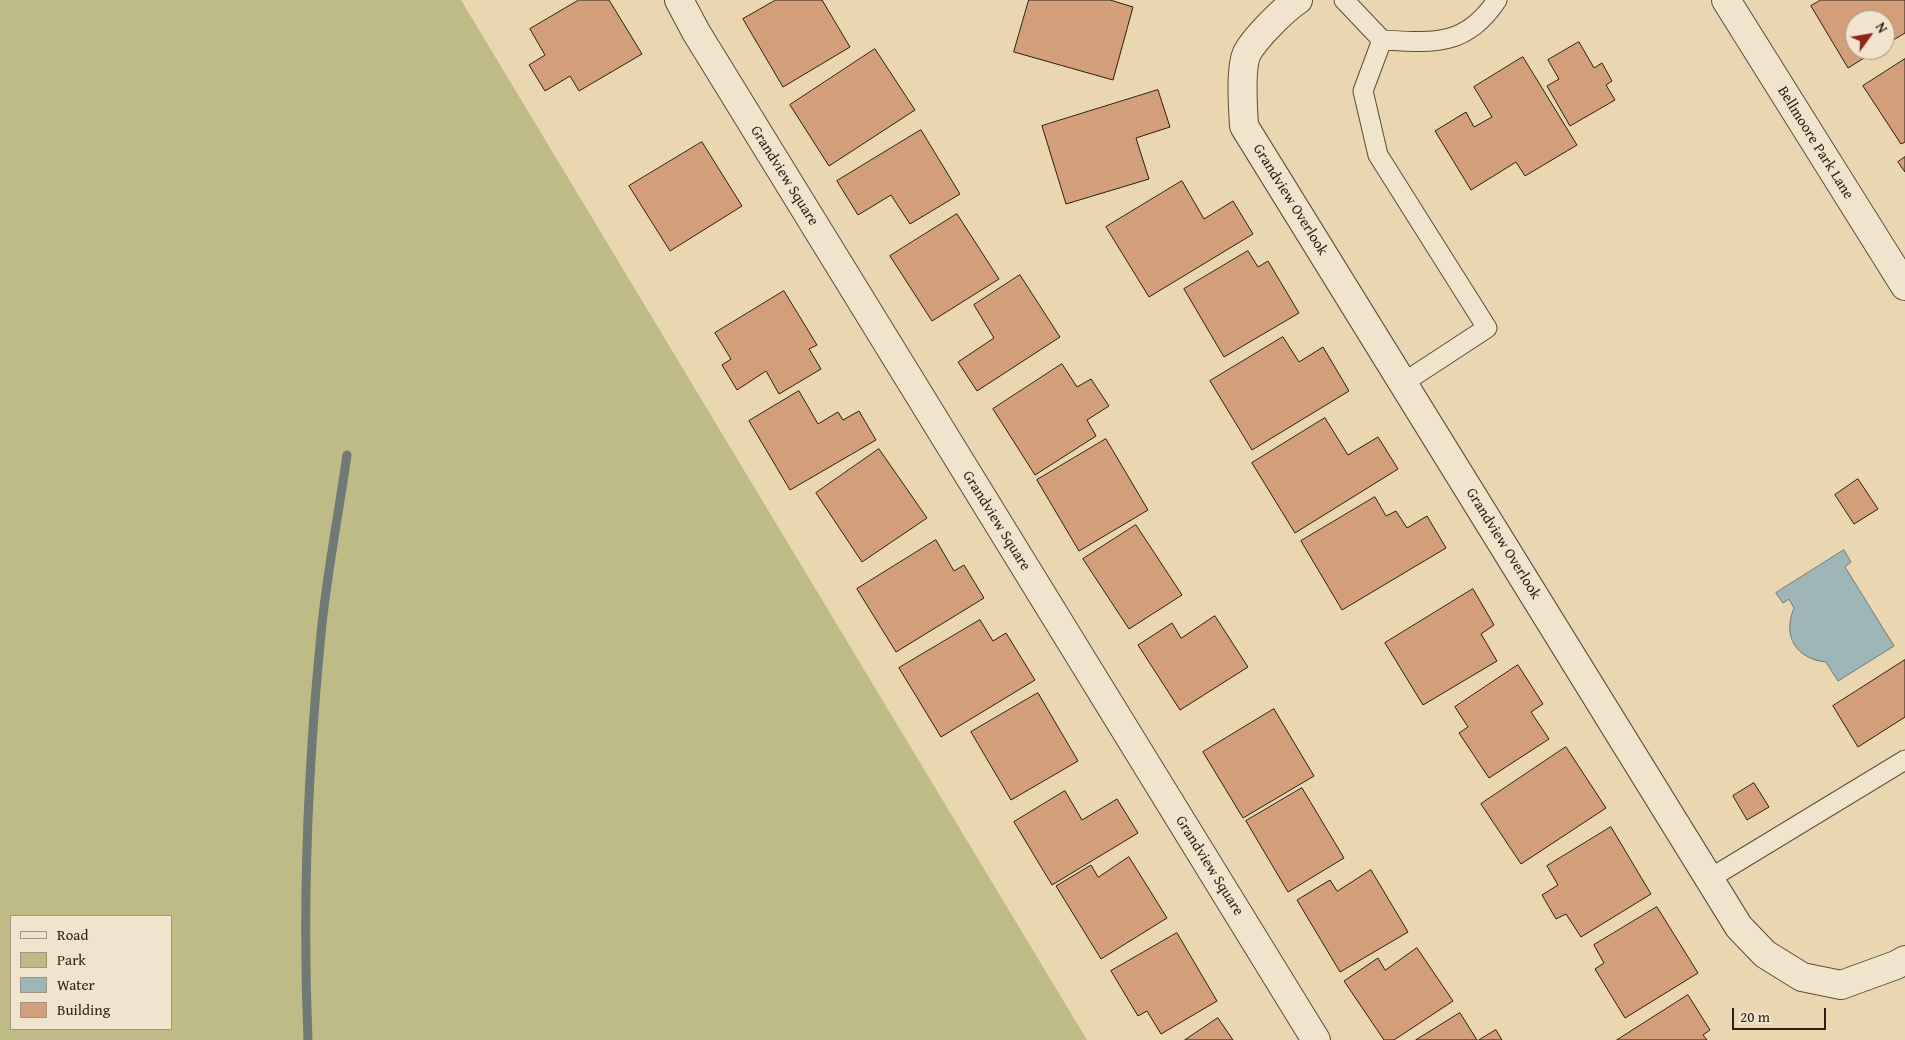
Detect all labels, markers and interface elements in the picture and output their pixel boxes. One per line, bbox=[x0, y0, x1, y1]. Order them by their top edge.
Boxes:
north arrow bbox=[1845, 10, 1895, 60]
text: N bbox=[1871, 18, 1893, 37]
street label: Bellmoore Park Lane bbox=[1773, 83, 1857, 203]
street label: Grandview Square bbox=[746, 123, 822, 229]
street label: Grandview Overlook bbox=[1249, 141, 1331, 259]
street label: Grandview Square bbox=[958, 468, 1034, 574]
street label: Grandview Overlook bbox=[1462, 485, 1544, 603]
street label: Grandview Square bbox=[1171, 813, 1247, 919]
legend bbox=[10, 915, 172, 1030]
text: Road bbox=[57, 924, 88, 945]
text: Park bbox=[57, 949, 86, 970]
text: Water bbox=[57, 974, 95, 995]
scale bar bbox=[1735, 998, 1829, 1030]
text: Building bbox=[57, 999, 110, 1020]
text: 20 m bbox=[1740, 1006, 1770, 1027]

